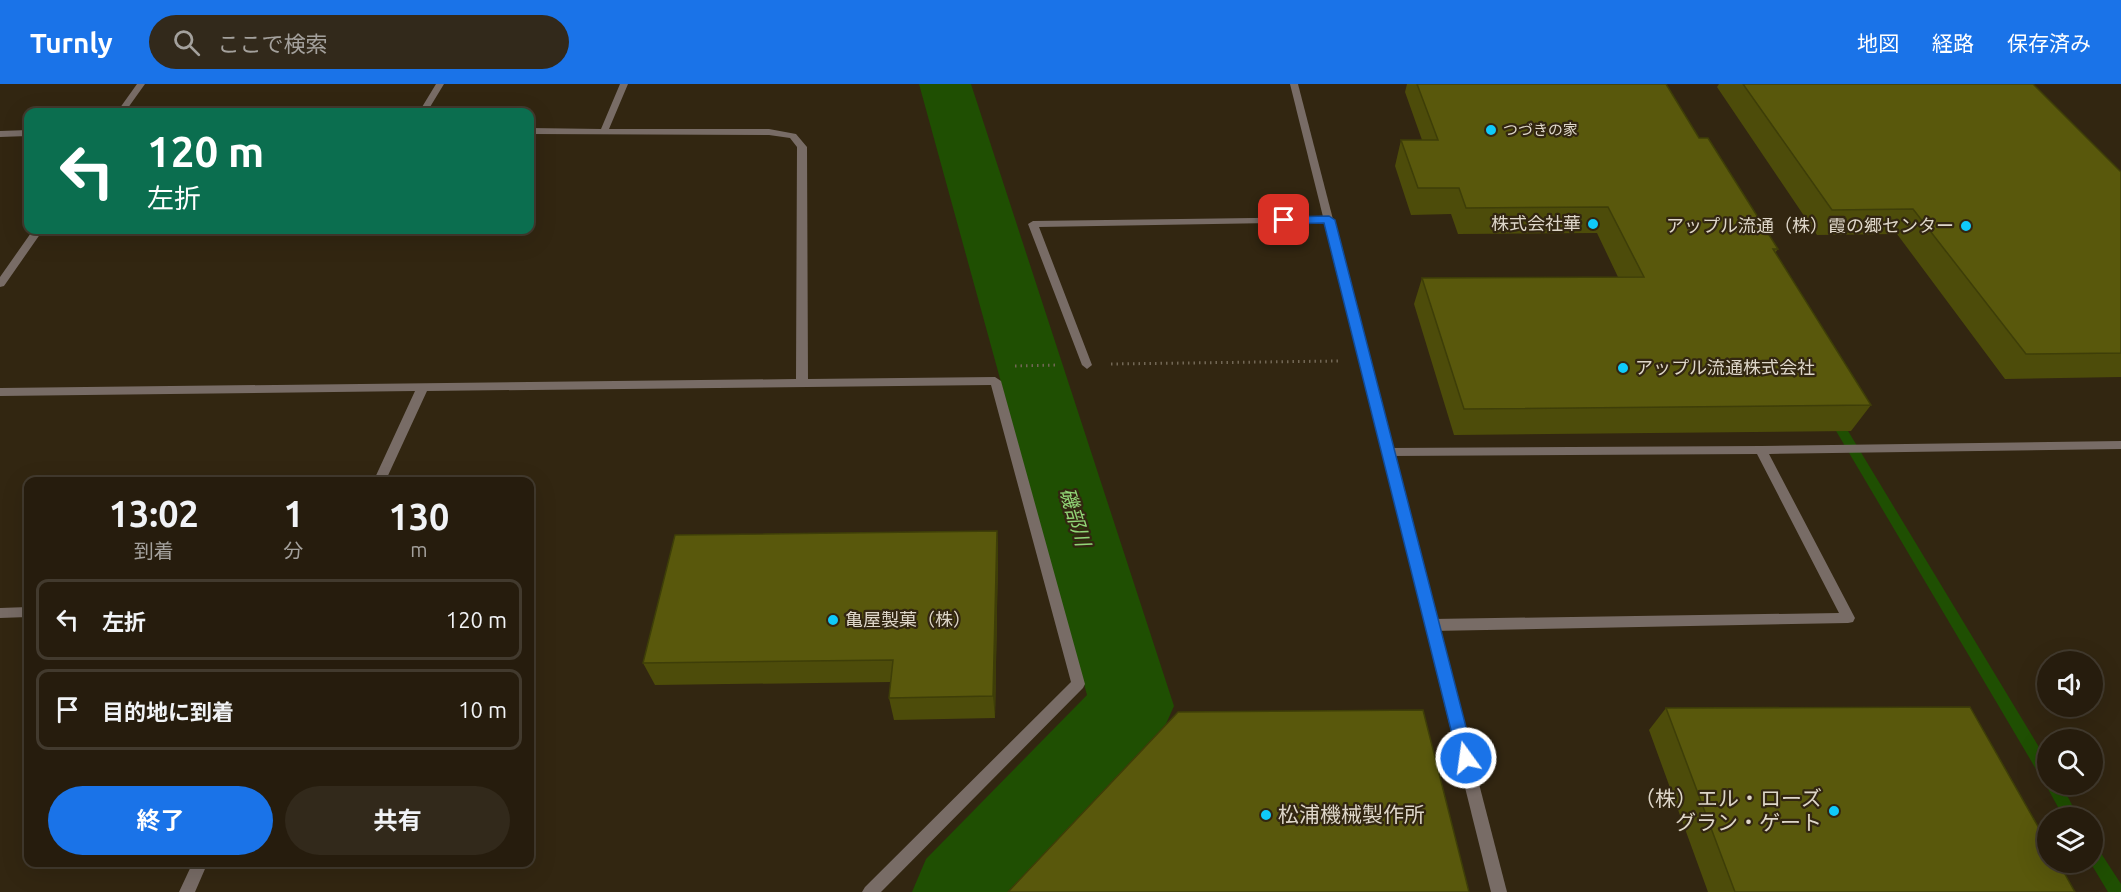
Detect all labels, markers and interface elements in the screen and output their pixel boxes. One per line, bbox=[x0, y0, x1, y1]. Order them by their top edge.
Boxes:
search box bbox=[149, 15, 569, 69]
icon: search bbox=[170, 26, 203, 59]
text: Turnly bbox=[30, 27, 113, 58]
text: ここで検索 bbox=[218, 31, 328, 56]
text: 地図 bbox=[1857, 31, 1899, 55]
text: 経路 bbox=[1932, 31, 1974, 55]
text: 保存済み bbox=[2007, 31, 2091, 55]
place label: つづきの家 bbox=[1503, 121, 1578, 138]
marker: つづきの家 bbox=[1484, 123, 1498, 137]
text: 120 m bbox=[147, 128, 264, 175]
icon: left bbox=[48, 132, 126, 210]
text: 左折 bbox=[147, 183, 201, 213]
pin bbox=[1258, 194, 1309, 245]
icon: arrive bbox=[1267, 203, 1300, 236]
place label: 株式会社華 bbox=[1491, 213, 1581, 233]
place label: アップル流通（株）霞の郷センター bbox=[1666, 215, 1954, 235]
marker: 株式会社華 bbox=[1586, 217, 1600, 231]
marker: アップル流通（株）霞の郷センター bbox=[1959, 219, 1973, 233]
place label: アップル流通株式会社 bbox=[1635, 357, 1815, 377]
marker: アップル流通株式会社 bbox=[1616, 361, 1630, 375]
water label: 磯部川 bbox=[1056, 485, 1096, 551]
text: 13:02 bbox=[109, 493, 199, 534]
text: 1 bbox=[283, 493, 304, 534]
text: 130 bbox=[388, 496, 449, 537]
text: m bbox=[410, 538, 428, 561]
text: 到着 bbox=[134, 539, 174, 562]
text: 分 bbox=[284, 539, 304, 562]
icon: left bbox=[51, 603, 84, 636]
text: 120 m bbox=[446, 607, 507, 632]
text: 左折 bbox=[102, 609, 146, 634]
place label: 亀屋製菓（株） bbox=[845, 609, 971, 629]
marker: 亀屋製菓（株） bbox=[826, 613, 840, 627]
map controls bbox=[2037, 651, 2103, 873]
button: sound bbox=[2037, 651, 2103, 717]
icon: arrive bbox=[51, 693, 84, 726]
text: 10 m bbox=[458, 697, 507, 722]
text: 目的地に到着 bbox=[102, 699, 234, 724]
position arrow bbox=[1434, 726, 1498, 790]
button: search bbox=[2037, 729, 2103, 795]
button: 終了 bbox=[48, 786, 273, 855]
button: 共有 bbox=[285, 786, 510, 855]
place label: （株）エル・ローズ グラン・ゲート bbox=[1634, 786, 1822, 834]
place label: 松浦機械製作所 bbox=[1278, 802, 1425, 826]
marker: （株）エル・ローズ グラン・ゲート bbox=[1827, 804, 1841, 818]
button: layers bbox=[2037, 807, 2103, 873]
marker: 松浦機械製作所 bbox=[1259, 808, 1273, 822]

